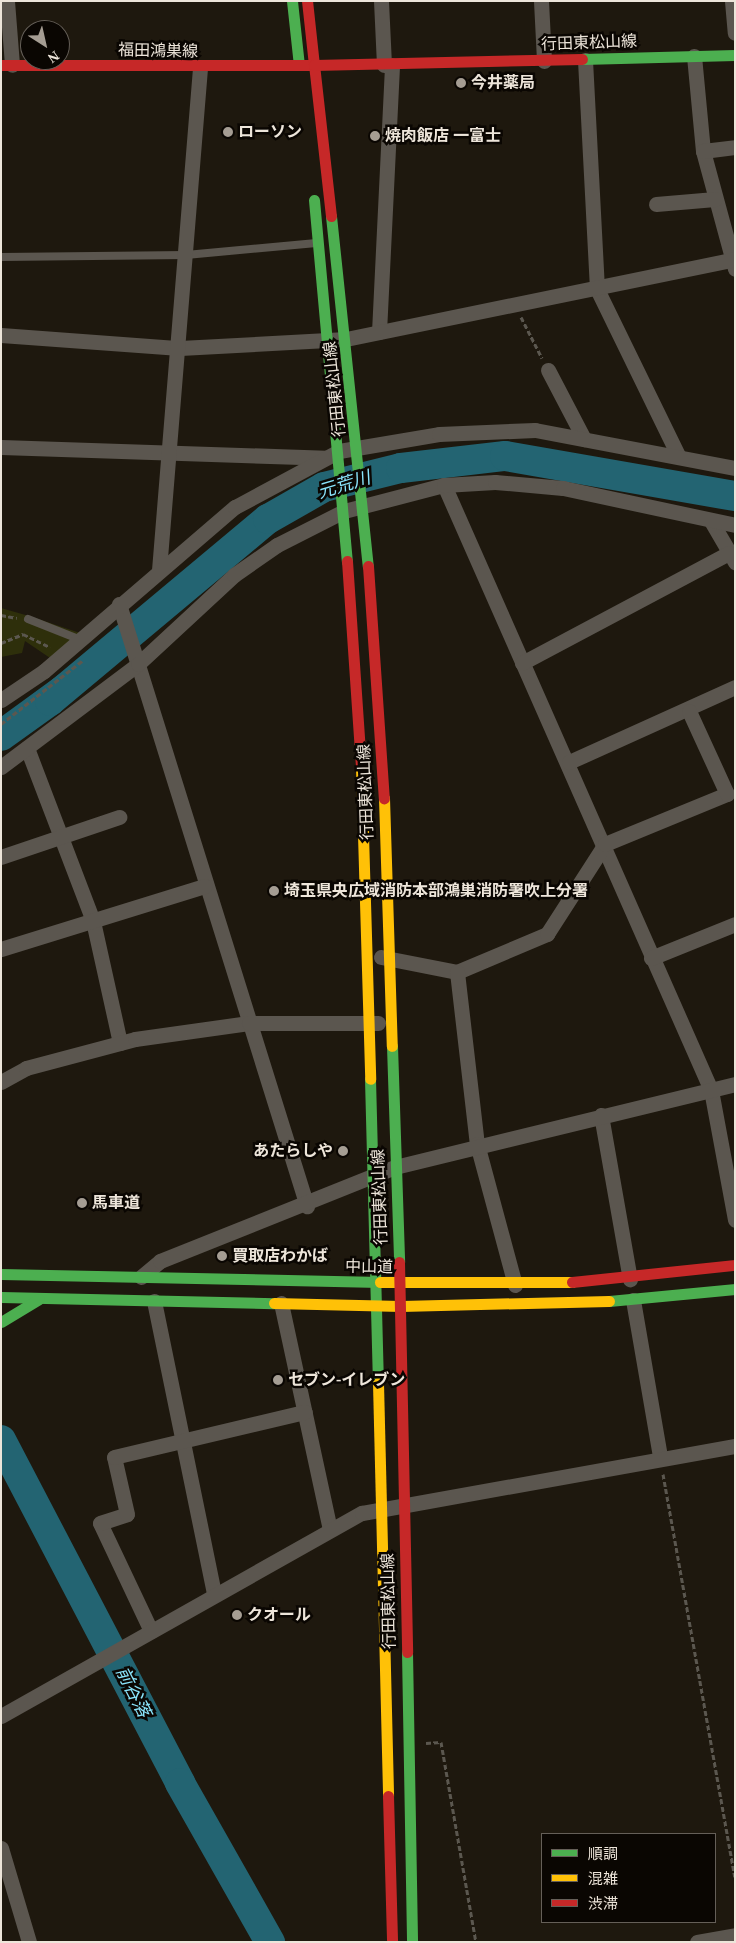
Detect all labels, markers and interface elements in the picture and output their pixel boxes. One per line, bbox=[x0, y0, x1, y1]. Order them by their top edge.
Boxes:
north arrow bbox=[20, 20, 70, 70]
street label: 行田東松山線 bbox=[541, 32, 637, 54]
street label: 福田鴻巣線 bbox=[118, 41, 198, 61]
text: N bbox=[45, 48, 62, 66]
place label: 今井薬局 bbox=[471, 73, 535, 93]
marker: 今井薬局 bbox=[455, 77, 467, 89]
place label: ローソン bbox=[238, 122, 302, 142]
marker: ローソン bbox=[222, 126, 234, 138]
place label: 焼肉飯店 一富士 bbox=[385, 126, 501, 146]
marker: 焼肉飯店 一富士 bbox=[369, 130, 381, 142]
street label: 行田東松山線 bbox=[320, 340, 350, 438]
water label: 元荒川 bbox=[315, 467, 373, 503]
street label: 行田東松山線 bbox=[355, 744, 377, 840]
place label: 埼玉県央広域消防本部鴻巣消防署吹上分署 bbox=[284, 881, 588, 901]
marker: 埼玉県央広域消防本部鴻巣消防署吹上分署 bbox=[268, 885, 280, 897]
place label: あたらしや bbox=[253, 1141, 333, 1161]
marker: あたらしや bbox=[337, 1145, 349, 1157]
street label: 行田東松山線 bbox=[369, 1149, 391, 1245]
place label: 馬車道 bbox=[92, 1193, 140, 1213]
marker: 馬車道 bbox=[76, 1197, 88, 1209]
place label: 買取店わかば bbox=[232, 1246, 328, 1266]
marker: 買取店わかば bbox=[216, 1250, 228, 1262]
street label: 中山道 bbox=[345, 1257, 393, 1277]
place label: セブン-イレブン bbox=[288, 1370, 405, 1390]
marker: セブン-イレブン bbox=[272, 1374, 284, 1386]
street label: 行田東松山線 bbox=[379, 1553, 399, 1649]
place label: クオール bbox=[247, 1605, 311, 1625]
marker: クオール bbox=[231, 1609, 243, 1621]
water label: 前谷落 bbox=[111, 1663, 155, 1721]
legend bbox=[541, 1833, 716, 1923]
text: 順調 bbox=[588, 1846, 618, 1862]
text: 混雑 bbox=[588, 1871, 618, 1887]
text: 渋滞 bbox=[588, 1896, 618, 1912]

